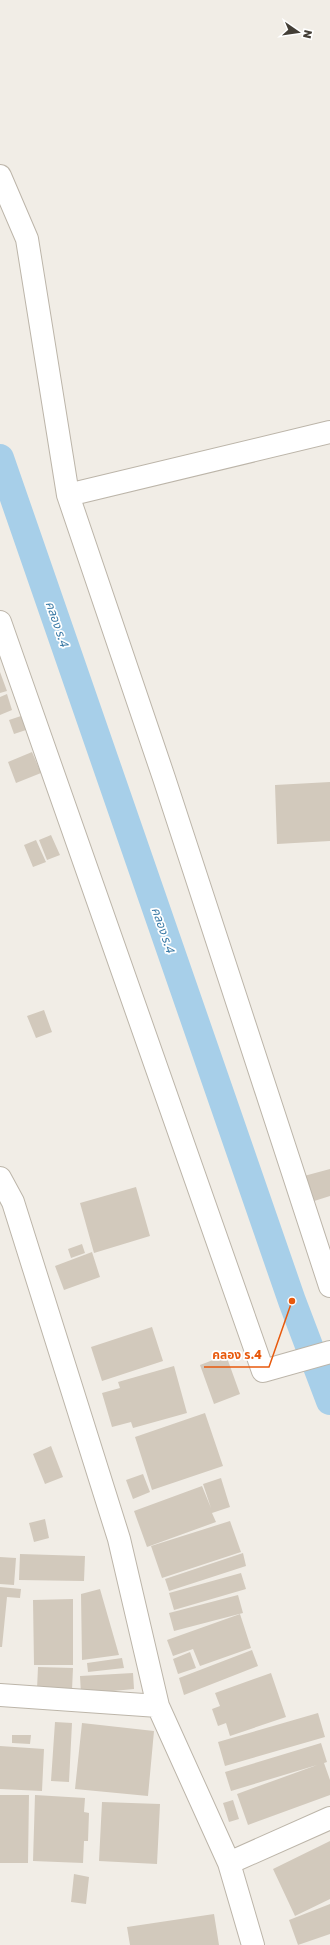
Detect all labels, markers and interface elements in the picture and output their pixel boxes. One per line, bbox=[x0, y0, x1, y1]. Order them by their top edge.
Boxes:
north arrow bbox=[278, 12, 318, 52]
text: N bbox=[301, 29, 316, 40]
water label: คลอง ร.4 bbox=[43, 599, 72, 649]
water label: คลอง ร.4 bbox=[149, 905, 178, 955]
callout: คลอง ร.4 bbox=[204, 1343, 269, 1367]
text: คลอง ร.4 bbox=[212, 1347, 262, 1362]

